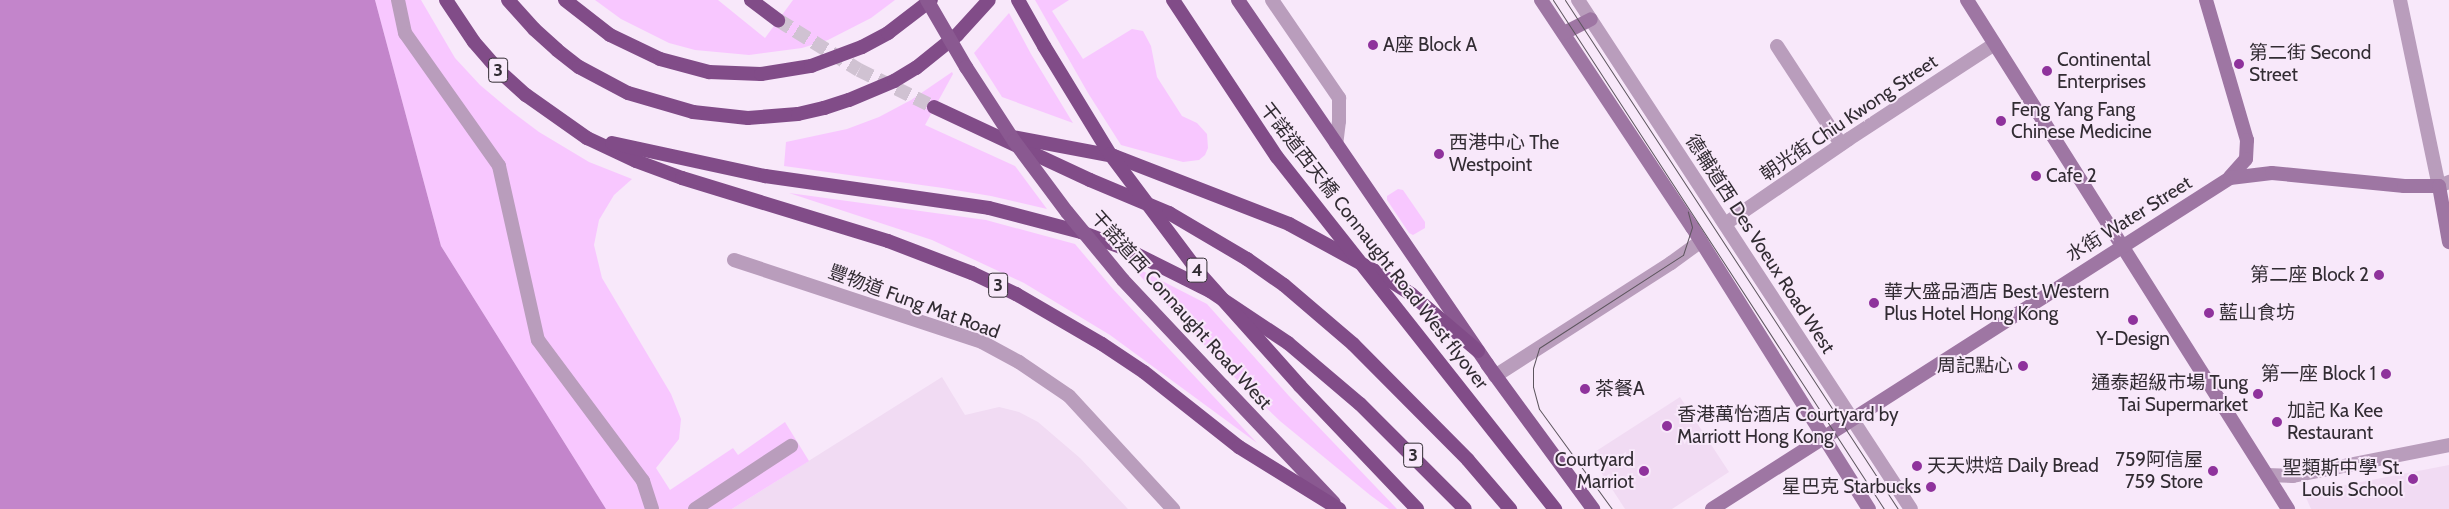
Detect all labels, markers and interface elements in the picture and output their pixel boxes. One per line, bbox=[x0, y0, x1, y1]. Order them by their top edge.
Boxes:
place label: A座 Block A bbox=[1383, 34, 1477, 56]
marker: A座 Block A bbox=[1367, 39, 1379, 51]
place label: 第二街 Second Street bbox=[2249, 42, 2371, 86]
place label: Continental Enterprises bbox=[2057, 49, 2151, 93]
street label: 朝光街 Chiu Kwong Street bbox=[1756, 50, 1942, 186]
road number: 3 bbox=[488, 54, 508, 86]
marker: 第二街 Second Street bbox=[2233, 58, 2245, 70]
marker: Continental Enterprises bbox=[2041, 65, 2053, 77]
street label: 干諾道西天橋 Connaught Road West flyover bbox=[1255, 98, 1493, 394]
place label: Feng Yang Fang Chinese Medicine bbox=[2011, 99, 2152, 143]
marker: Feng Yang Fang Chinese Medicine bbox=[1995, 115, 2007, 127]
street label: 德輔道西 Des Voeux Road West bbox=[1681, 130, 1839, 358]
place label: 西港中心 The Westpoint bbox=[1449, 132, 1559, 176]
marker: 西港中心 The Westpoint bbox=[1433, 148, 1445, 160]
place label: Cafe 2 bbox=[2046, 165, 2097, 187]
marker: Cafe 2 bbox=[2030, 170, 2042, 182]
street label: 水街 Water Street bbox=[2062, 171, 2196, 267]
street label: 干諾道西 Connaught Road West bbox=[1086, 206, 1276, 414]
road number: 4 bbox=[1186, 254, 1208, 286]
street label: 豐物道 Fung Mat Road bbox=[825, 260, 1003, 344]
place label: 第二座 Block 2 bbox=[2250, 264, 2369, 286]
marker: 第二座 Block 2 bbox=[2373, 269, 2385, 281]
road number: 3 bbox=[988, 270, 1008, 300]
place label: 華大盛品酒店 Best Western Plus Hotel Hong Kong bbox=[1884, 281, 2109, 325]
marker: 華大盛品酒店 Best Western Plus Hotel Hong Kong bbox=[1868, 297, 1880, 309]
place label: 藍山食坊 bbox=[2219, 302, 2295, 324]
marker: 藍山食坊 bbox=[2203, 307, 2215, 319]
marker: Y-Design bbox=[2127, 314, 2139, 326]
place label: Y-Design bbox=[2096, 328, 2170, 350]
place label: 周記點心 bbox=[1937, 355, 2013, 377]
marker: 周記點心 bbox=[2017, 360, 2029, 372]
place label: 第一座 Block 1 bbox=[2261, 363, 2376, 385]
marker: 第一座 Block 1 bbox=[2380, 368, 2392, 380]
place label: 通泰超級市場 Tung Tai Supermarket bbox=[2091, 372, 2248, 416]
place label: 茶餐A bbox=[1595, 378, 1645, 400]
marker: 茶餐A bbox=[1579, 383, 1591, 395]
marker: 通泰超級市場 Tung Tai Supermarket bbox=[2252, 388, 2264, 400]
place label: 加記 Ka Kee Restaurant bbox=[2287, 400, 2383, 444]
place label: 香港萬怡酒店 Courtyard by Marriott Hong Kong bbox=[1677, 404, 1899, 448]
marker: 加記 Ka Kee Restaurant bbox=[2271, 416, 2283, 428]
marker: 香港萬怡酒店 Courtyard by Marriott Hong Kong bbox=[1661, 420, 1673, 432]
road number: 3 bbox=[1403, 440, 1423, 470]
place label: Courtyard Marriot bbox=[1555, 449, 1634, 493]
place label: 759阿信屋 759 Store bbox=[2115, 449, 2203, 493]
place label: 天天烘焙 Daily Bread bbox=[1927, 455, 2099, 477]
place label: 聖類斯中學 St. Louis School bbox=[2283, 457, 2403, 501]
marker: 天天烘焙 Daily Bread bbox=[1911, 460, 1923, 472]
marker: Courtyard Marriot bbox=[1638, 465, 1650, 477]
marker: 759阿信屋 759 Store bbox=[2207, 465, 2219, 477]
marker: 聖類斯中學 St. Louis School bbox=[2407, 473, 2419, 485]
place label: 星巴克 Starbucks bbox=[1782, 476, 1921, 498]
marker: 星巴克 Starbucks bbox=[1925, 481, 1937, 493]

